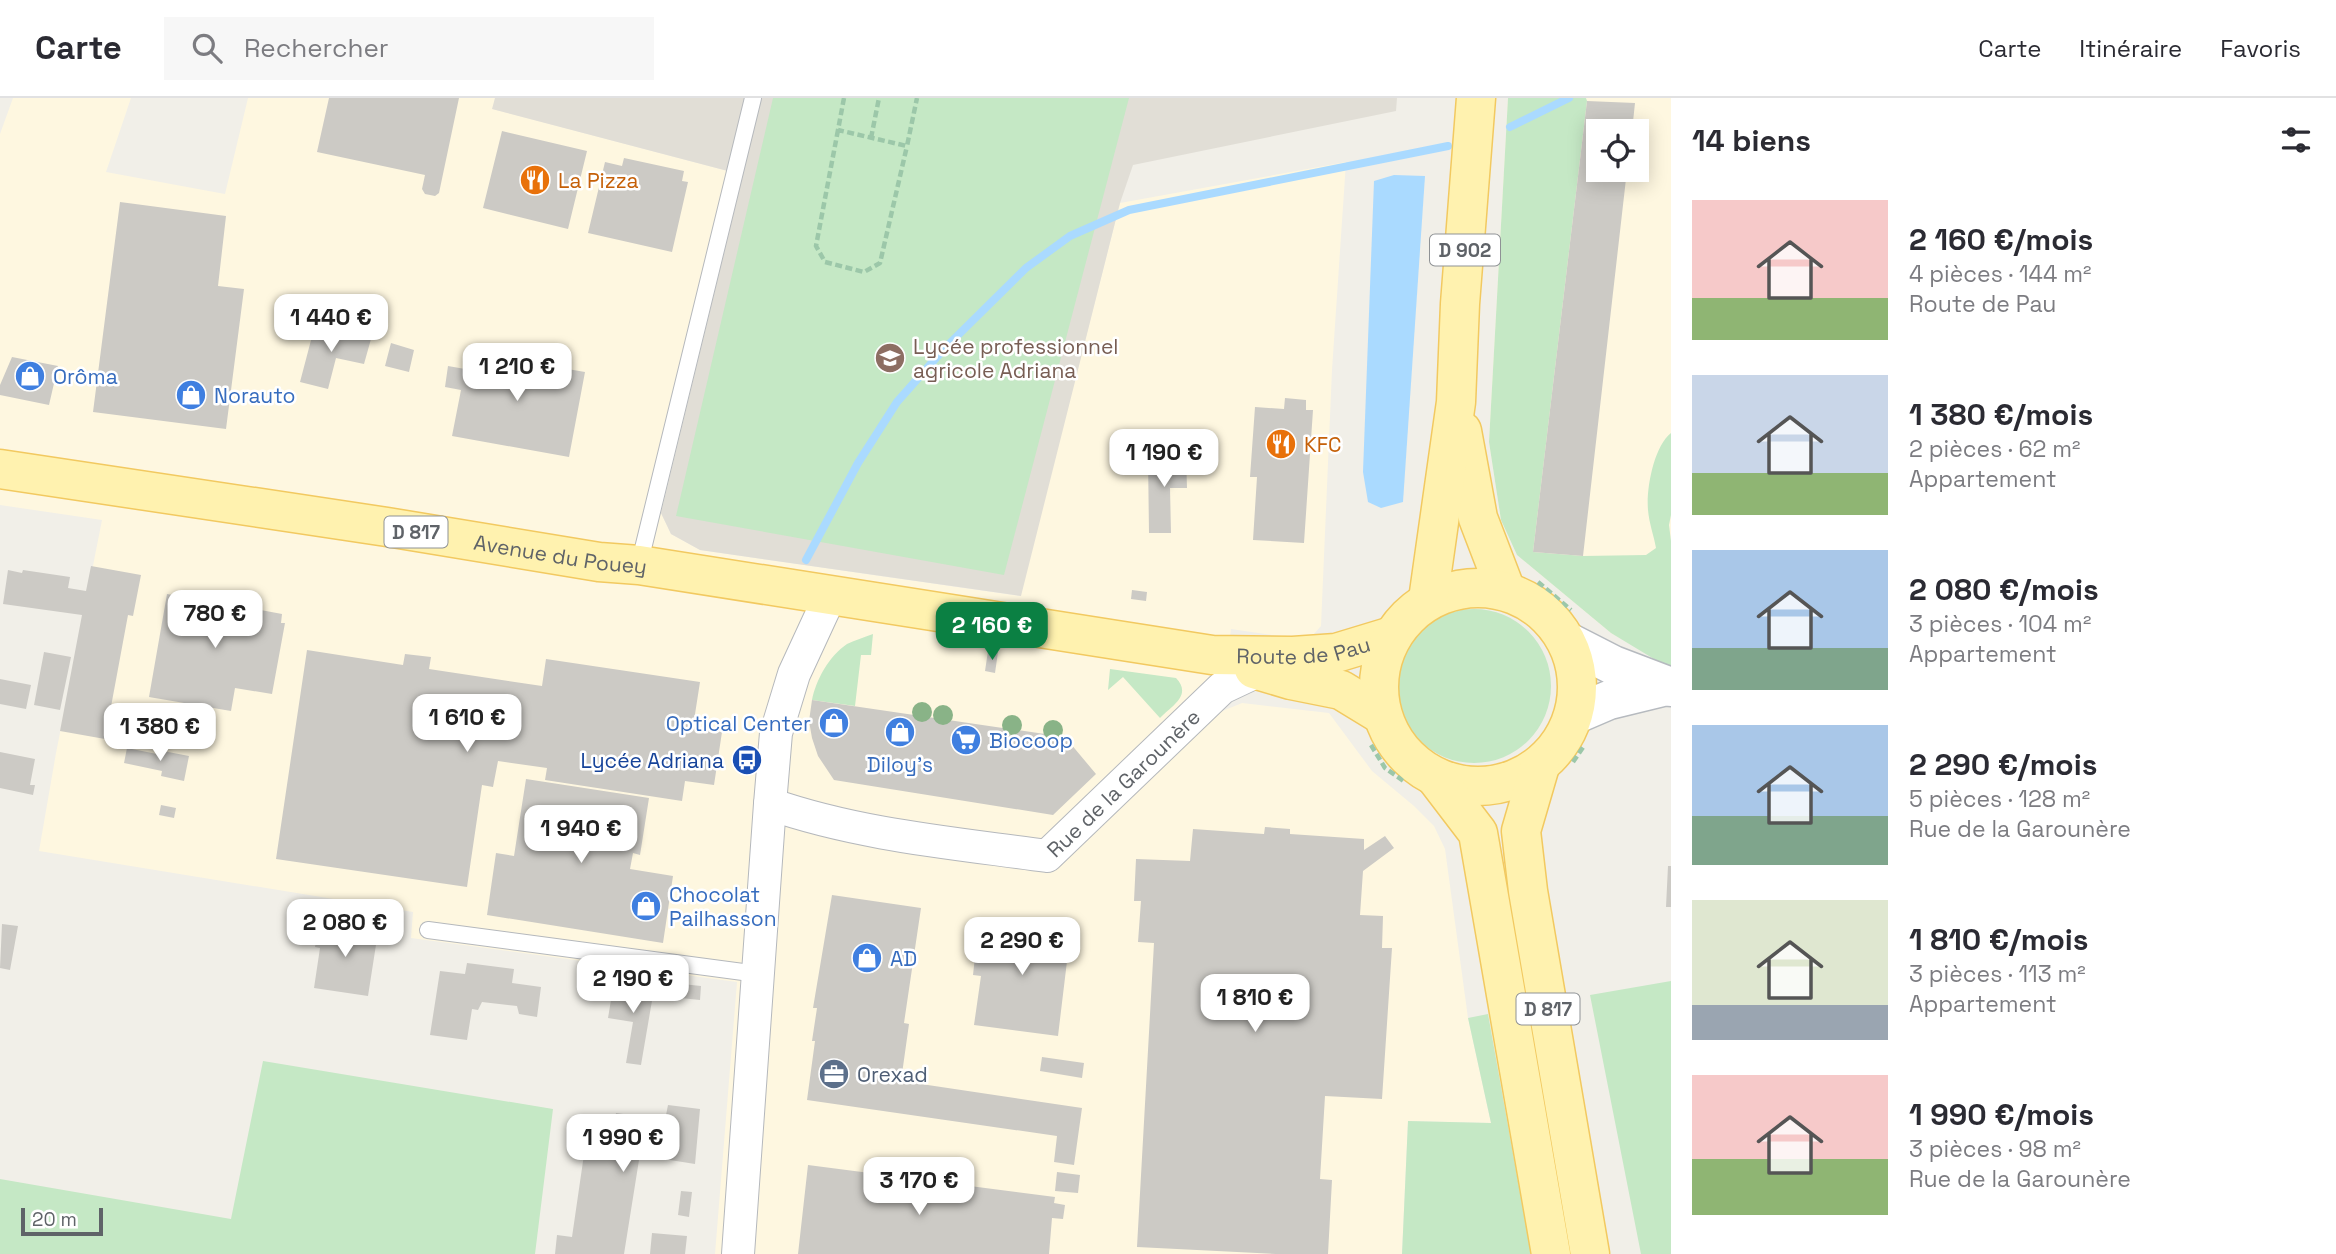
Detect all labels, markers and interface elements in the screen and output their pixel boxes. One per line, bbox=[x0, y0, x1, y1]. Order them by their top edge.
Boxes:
search box bbox=[164, 17, 654, 80]
text: Carte bbox=[35, 27, 122, 69]
icon: search bbox=[188, 29, 226, 67]
text: Rechercher bbox=[244, 31, 389, 65]
text: Carte bbox=[1978, 33, 2041, 64]
text: Itinéraire bbox=[2079, 33, 2182, 64]
text: Favoris bbox=[2220, 33, 2301, 64]
map controls bbox=[1586, 119, 1649, 182]
button: locate bbox=[1586, 119, 1649, 182]
text: 14 biens bbox=[1692, 121, 1811, 160]
icon: filters bbox=[2277, 121, 2315, 159]
restaurant icon: La Pizza bbox=[518, 163, 552, 197]
place label: La Pizza bbox=[558, 167, 639, 194]
text: 2 160 €/mois bbox=[1909, 220, 2093, 259]
icon: home bbox=[1748, 228, 1832, 312]
road number: D 902 bbox=[1430, 234, 1500, 266]
text: 4 pièces · 144 m² bbox=[1909, 259, 2091, 289]
text: Route de Pau bbox=[1909, 289, 2056, 319]
pin: 1 440 € bbox=[266, 294, 396, 354]
text: 1 440 € bbox=[290, 302, 372, 332]
place label: Lycée professionnel agricole Adriana bbox=[913, 333, 1118, 384]
school or university icon: Lycée professionnel agricole Adriana bbox=[873, 341, 907, 375]
pin: 1 210 € bbox=[452, 344, 582, 403]
text: 1 210 € bbox=[479, 351, 555, 381]
shop icon: Orôma bbox=[13, 359, 47, 393]
place label: Orôma bbox=[53, 363, 118, 390]
shop icon: Norauto bbox=[174, 378, 208, 412]
place label: Norauto bbox=[214, 382, 295, 409]
text: 1 380 €/mois bbox=[1909, 395, 2093, 434]
icon: home bbox=[1748, 403, 1832, 487]
restaurant icon: KFC bbox=[1264, 427, 1298, 461]
pin: 1 190 € bbox=[1099, 430, 1229, 489]
place label: KFC bbox=[1304, 431, 1341, 458]
text: 2 pièces · 62 m² bbox=[1909, 434, 2080, 464]
text: 1 190 € bbox=[1125, 437, 1203, 467]
text: Appartement bbox=[1909, 464, 2057, 494]
road number: D 817 bbox=[384, 516, 448, 547]
street label: Avenue du Pouey bbox=[472, 528, 649, 580]
text: 2 080 €/mois bbox=[1909, 570, 2099, 609]
icon: home bbox=[1748, 578, 1832, 662]
pin: 780 € bbox=[166, 590, 264, 650]
text: 780 € bbox=[184, 598, 246, 628]
pin: 2 160 € bbox=[927, 602, 1057, 662]
text: 3 pièces · 104 m² bbox=[1909, 609, 2091, 639]
text: 2 160 € bbox=[952, 610, 1032, 640]
street label: Route de Pau bbox=[1236, 630, 1373, 670]
text: Appartement bbox=[1909, 639, 2057, 669]
pin: 1 610 € bbox=[402, 694, 532, 754]
text: 1 610 € bbox=[428, 702, 506, 732]
street label: Rue de la Garounère bbox=[1041, 703, 1206, 863]
pin: 1 380 € bbox=[95, 704, 225, 763]
shop icon: Optical Center bbox=[817, 706, 851, 740]
place label: Optical Center bbox=[666, 710, 811, 737]
text: 1 380 € bbox=[120, 711, 200, 741]
shop icon: Diloy's bbox=[883, 715, 917, 749]
supermarket icon: Biocoop bbox=[949, 723, 983, 757]
place label: Biocoop bbox=[989, 727, 1073, 754]
bus stop icon: Lycée Adriana bbox=[730, 743, 764, 777]
text: 2 290 €/mois bbox=[1909, 745, 2097, 784]
place label: Lycée Adriana bbox=[580, 747, 724, 774]
place label: Diloy's bbox=[867, 751, 933, 778]
icon: home bbox=[1748, 753, 1832, 837]
text: 5 pièces · 128 m² bbox=[1909, 784, 2090, 814]
pin: 1 940 € bbox=[516, 806, 646, 865]
text: 1 940 € bbox=[540, 813, 622, 843]
text: Rue de la Garounère bbox=[1909, 814, 2131, 844]
place label: Chocolat Pailhasson bbox=[669, 881, 777, 932]
shop icon: Chocolat Pailhasson bbox=[629, 889, 663, 923]
pin: 2 080 € bbox=[280, 900, 410, 959]
text: 2 080 € bbox=[303, 907, 387, 937]
pin: 2 290 € bbox=[957, 918, 1087, 977]
text: 1 810 €/mois bbox=[1909, 920, 2088, 959]
text: 2 290 € bbox=[980, 925, 1064, 955]
icon: home bbox=[1748, 928, 1832, 1012]
shop icon: AD bbox=[850, 941, 884, 975]
place label: AD bbox=[890, 945, 917, 972]
pin: 2 190 € bbox=[568, 956, 698, 1015]
text: 3 pièces · 113 m² bbox=[1909, 959, 2086, 989]
text: 2 190 € bbox=[593, 963, 673, 993]
pin: 1 810 € bbox=[1190, 974, 1320, 1034]
text: 1 810 € bbox=[1217, 982, 1293, 1012]
text: Appartement bbox=[1909, 989, 2057, 1019]
road number: D 817 bbox=[1516, 994, 1580, 1024]
office icon: Orexad bbox=[817, 1057, 851, 1091]
place label: Orexad bbox=[857, 1061, 928, 1088]
text: 1 990 €/mois bbox=[1909, 1095, 2094, 1134]
icon: home bbox=[1748, 1103, 1832, 1187]
pin: 1 990 € bbox=[558, 1114, 688, 1174]
text: 1 990 € bbox=[582, 1122, 664, 1152]
text: 3 pièces · 98 m² bbox=[1909, 1134, 2081, 1164]
pin: 3 170 € bbox=[854, 1158, 984, 1217]
text: Rue de la Garounère bbox=[1909, 1164, 2131, 1194]
text: 3 170 € bbox=[879, 1165, 959, 1195]
scale bar bbox=[21, 1205, 103, 1237]
text: 20 m bbox=[32, 1207, 77, 1232]

